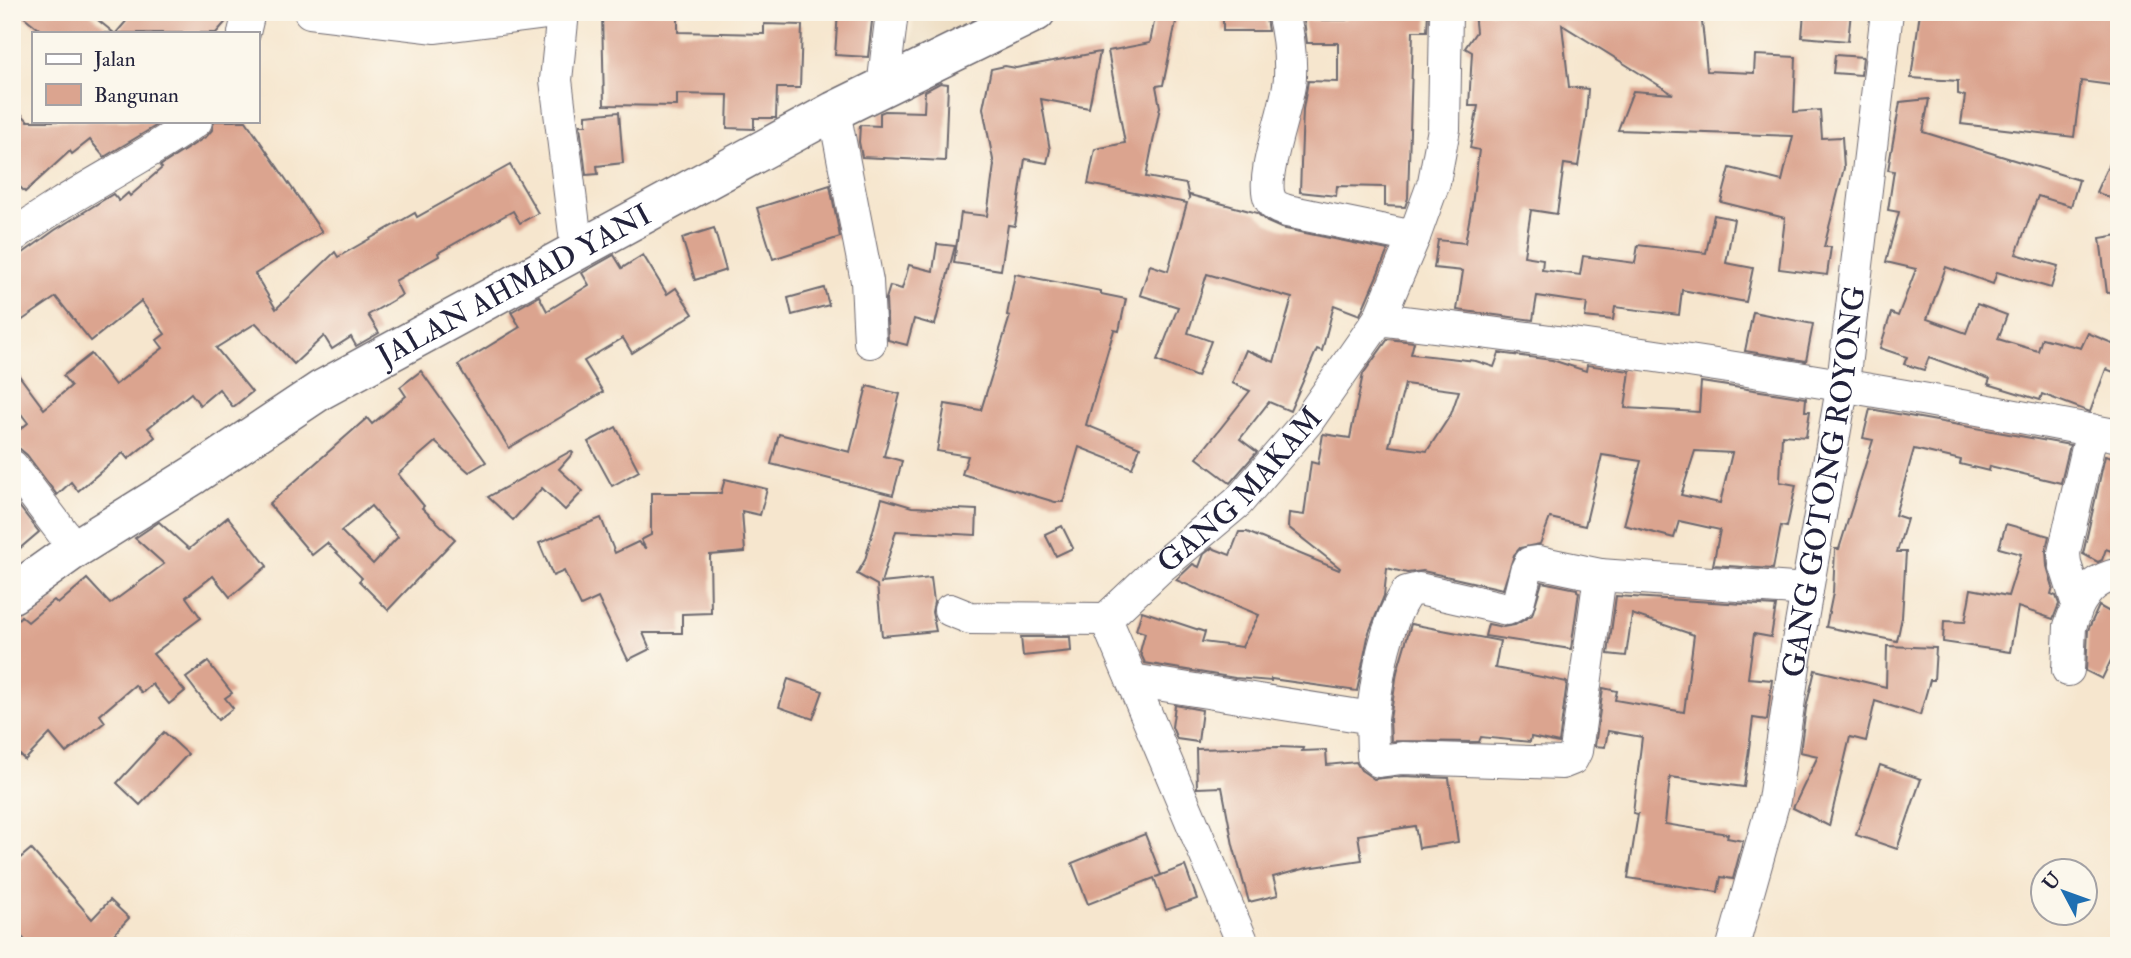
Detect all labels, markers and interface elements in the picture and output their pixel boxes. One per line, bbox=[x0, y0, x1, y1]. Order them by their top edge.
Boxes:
legend bbox=[32, 32, 259, 122]
text: Jalan bbox=[93, 46, 136, 73]
text: Bangunan bbox=[94, 82, 179, 109]
street label: JALAN AHMAD YANI bbox=[370, 196, 657, 375]
street label: GANG GOTONG ROYONG bbox=[1775, 284, 1873, 680]
street label: GANG MAKAM bbox=[1150, 400, 1330, 581]
north arrow bbox=[2030, 856, 2100, 926]
text: U bbox=[2038, 868, 2066, 895]

